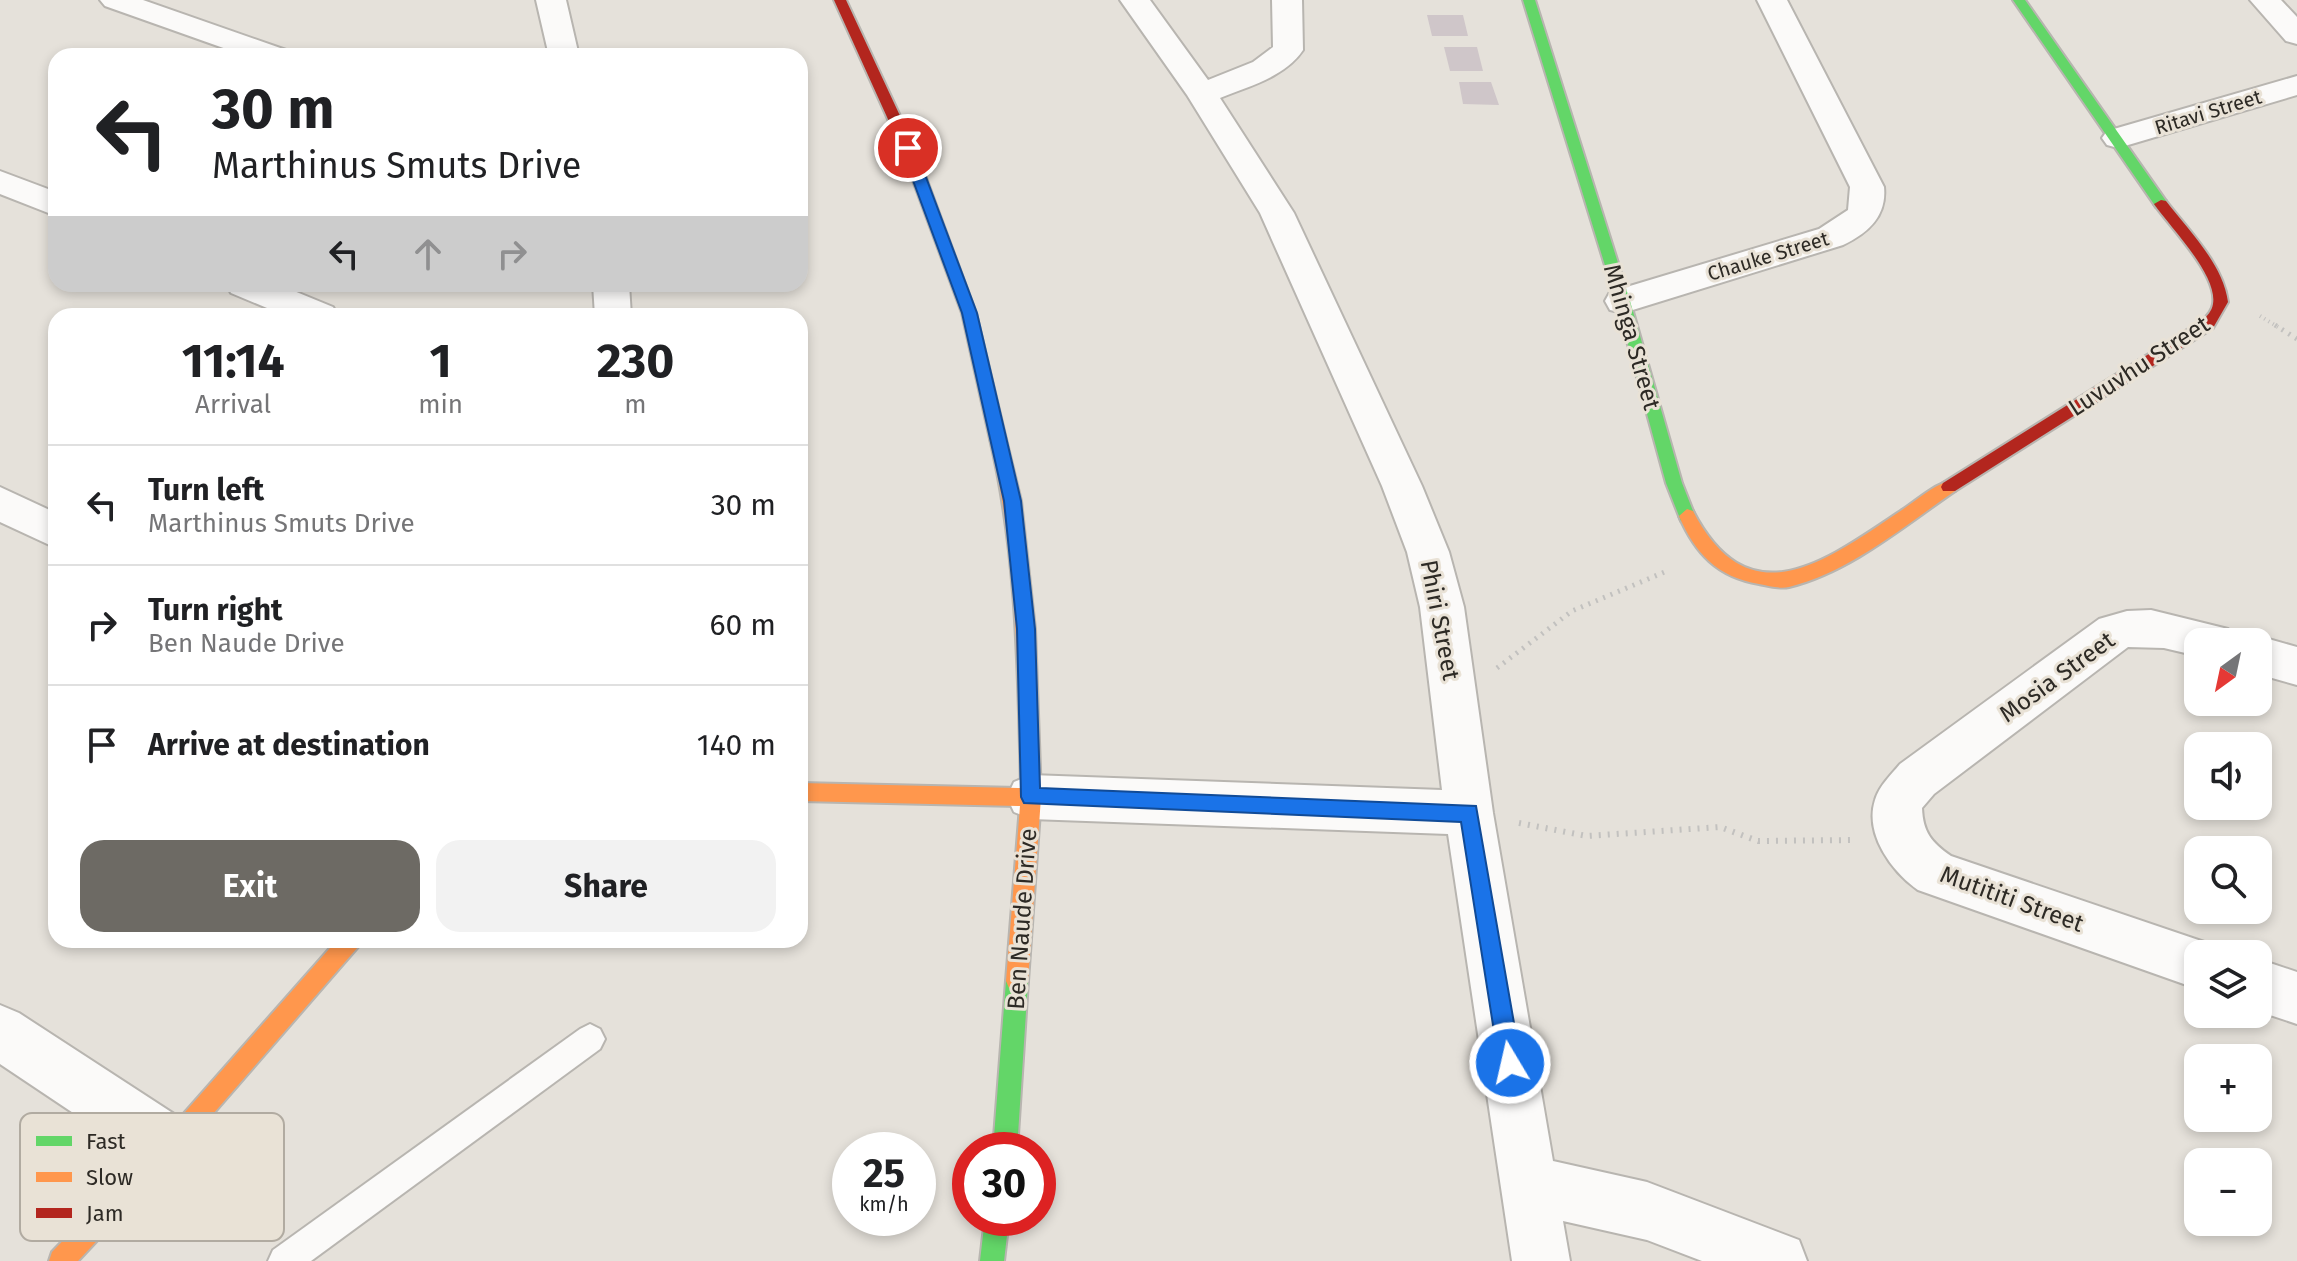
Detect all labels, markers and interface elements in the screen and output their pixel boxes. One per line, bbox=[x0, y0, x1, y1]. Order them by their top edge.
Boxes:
text: 30 m bbox=[212, 76, 334, 143]
icon: left bbox=[80, 80, 184, 184]
street label: Ritavi Street bbox=[2152, 84, 2265, 140]
pin bbox=[874, 114, 942, 182]
icon: arrive bbox=[886, 126, 930, 170]
text: Marthinus Smuts Drive bbox=[212, 144, 581, 188]
street label: Chauke Street bbox=[1704, 226, 1832, 286]
icon: left bbox=[322, 232, 366, 276]
icon: ahead bbox=[406, 232, 450, 276]
icon: right bbox=[490, 232, 534, 276]
street label: Mhinga Street bbox=[1598, 261, 1666, 413]
street label: Luvuvhu Street bbox=[2063, 310, 2215, 422]
text: 11:14 bbox=[182, 332, 285, 390]
text: 1 bbox=[430, 332, 452, 390]
text: 230 bbox=[597, 332, 674, 390]
text: Arrival bbox=[195, 389, 271, 420]
text: min bbox=[418, 389, 463, 420]
text: m bbox=[624, 389, 647, 420]
text: Turn left bbox=[148, 472, 264, 508]
icon: left bbox=[80, 483, 124, 527]
text: 30 m bbox=[711, 487, 776, 523]
text: Marthinus Smuts Drive bbox=[148, 508, 415, 539]
street label: Phiri Street bbox=[1415, 558, 1465, 683]
text: Turn right bbox=[148, 592, 283, 628]
icon: right bbox=[80, 603, 124, 647]
text: 60 m bbox=[710, 607, 776, 643]
street label: Mosia Street bbox=[1994, 626, 2120, 728]
text: Ben Naude Drive bbox=[148, 628, 345, 659]
north arrow bbox=[2184, 628, 2272, 716]
map controls bbox=[2184, 628, 2272, 1236]
icon: arrive bbox=[80, 723, 124, 767]
text: Arrive at destination bbox=[148, 727, 430, 763]
text: 140 m bbox=[697, 727, 776, 763]
button: sound bbox=[2184, 732, 2272, 820]
street label: Ben Naude Drive bbox=[1002, 827, 1042, 1011]
button: search bbox=[2184, 836, 2272, 924]
button: Exit bbox=[80, 840, 420, 932]
button: Share bbox=[436, 840, 776, 932]
street label: Mutititi Street bbox=[1937, 860, 2088, 938]
button: layers bbox=[2184, 940, 2272, 1028]
position arrow bbox=[1468, 1021, 1552, 1105]
button: + bbox=[2184, 1044, 2272, 1132]
legend bbox=[20, 1113, 284, 1241]
text: Fast bbox=[86, 1128, 126, 1155]
speed limit sign: 30 bbox=[952, 1132, 1056, 1236]
button: − bbox=[2184, 1148, 2272, 1236]
text: 25 bbox=[863, 1150, 905, 1198]
text: Slow bbox=[86, 1164, 133, 1191]
text: km/h bbox=[859, 1192, 909, 1216]
text: Jam bbox=[86, 1200, 124, 1227]

